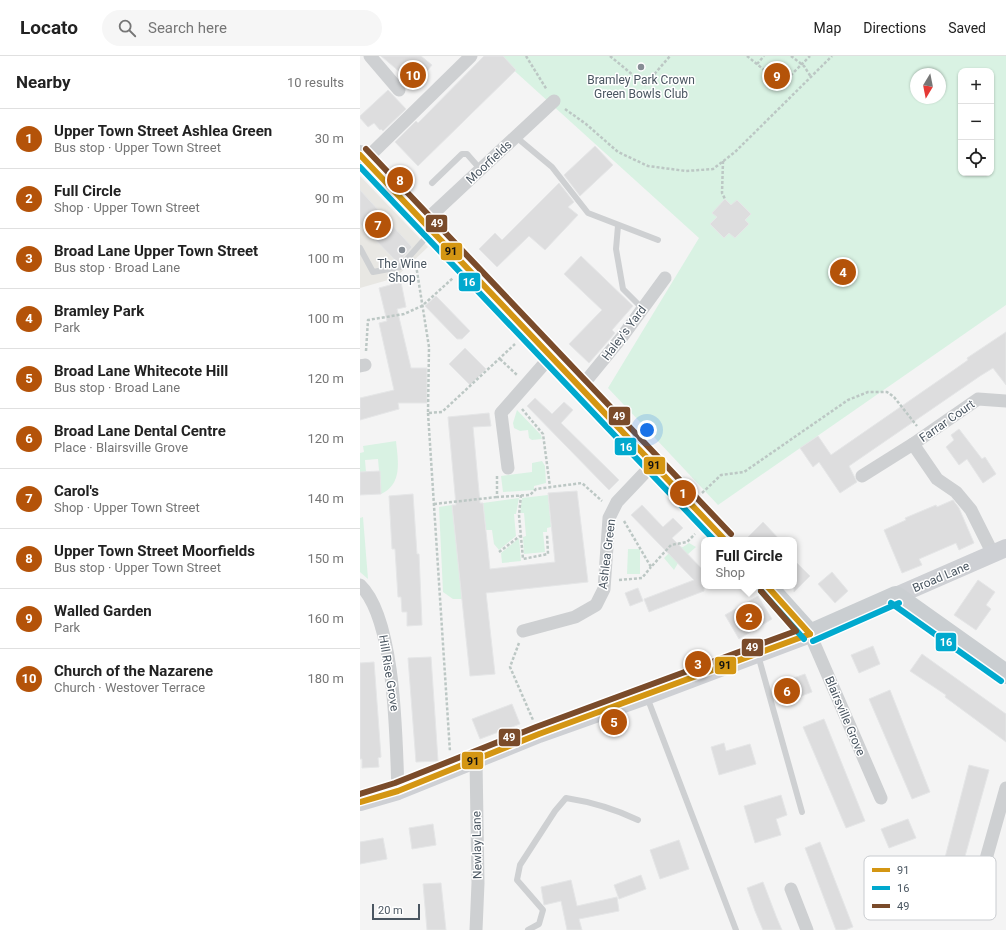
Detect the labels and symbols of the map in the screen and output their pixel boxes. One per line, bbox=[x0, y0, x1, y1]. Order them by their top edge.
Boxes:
pin: 10 bbox=[400, 60, 426, 90]
pin: 9 bbox=[764, 61, 790, 91]
marker: Bramley Park Crown Green Bowls Club bbox=[636, 62, 646, 72]
north arrow bbox=[910, 68, 946, 104]
place label: Bramley Park Crown Green Bowls Club bbox=[587, 73, 695, 101]
street label: Moorfields bbox=[463, 137, 515, 187]
pin: 8 bbox=[387, 165, 413, 195]
pin: 7 bbox=[365, 210, 391, 240]
line badge: 49 bbox=[425, 214, 448, 233]
text: 49 bbox=[431, 217, 443, 230]
line badge: 91 bbox=[440, 242, 463, 261]
marker: The Wine Shop bbox=[397, 245, 407, 255]
text: 91 bbox=[445, 245, 457, 258]
place label: The Wine Shop bbox=[377, 257, 427, 285]
pin: 4 bbox=[830, 257, 856, 287]
line badge: 16 bbox=[458, 272, 481, 292]
text: 16 bbox=[463, 276, 475, 289]
street label: Haley's Yard bbox=[599, 303, 649, 363]
street label: Farrar Court bbox=[917, 397, 977, 445]
line badge: 49 bbox=[608, 406, 631, 426]
text: 49 bbox=[613, 410, 625, 423]
your location bbox=[637, 420, 657, 440]
line badge: 16 bbox=[614, 437, 637, 456]
text: 16 bbox=[620, 441, 632, 454]
line badge: 91 bbox=[643, 456, 666, 475]
text: 91 bbox=[648, 459, 660, 472]
pin: 1 bbox=[670, 478, 696, 508]
street label: Ashlea Green bbox=[596, 518, 618, 590]
street label: Broad Lane bbox=[910, 559, 972, 595]
pin: 2 bbox=[736, 602, 762, 632]
line badge: 16 bbox=[935, 632, 957, 652]
street label: Hill Rise Grove bbox=[376, 634, 402, 712]
text: 16 bbox=[940, 636, 952, 649]
line badge: 49 bbox=[741, 638, 764, 657]
text: 49 bbox=[746, 641, 758, 654]
pin: 3 bbox=[685, 649, 711, 679]
line badge: 91 bbox=[714, 656, 737, 675]
text: 91 bbox=[719, 659, 731, 672]
street label: Blairsville Grove bbox=[822, 674, 868, 758]
pin: 6 bbox=[774, 676, 800, 706]
pin: 5 bbox=[601, 707, 627, 737]
line badge: 49 bbox=[498, 728, 521, 747]
text: 49 bbox=[503, 731, 515, 744]
line badge: 91 bbox=[461, 751, 484, 770]
text: 91 bbox=[467, 755, 479, 768]
street label: Newlay Lane bbox=[469, 811, 485, 879]
legend bbox=[864, 856, 996, 920]
text: 91 bbox=[897, 864, 909, 877]
text: 16 bbox=[897, 882, 909, 895]
text: 49 bbox=[897, 900, 909, 913]
scale bar bbox=[372, 902, 420, 921]

